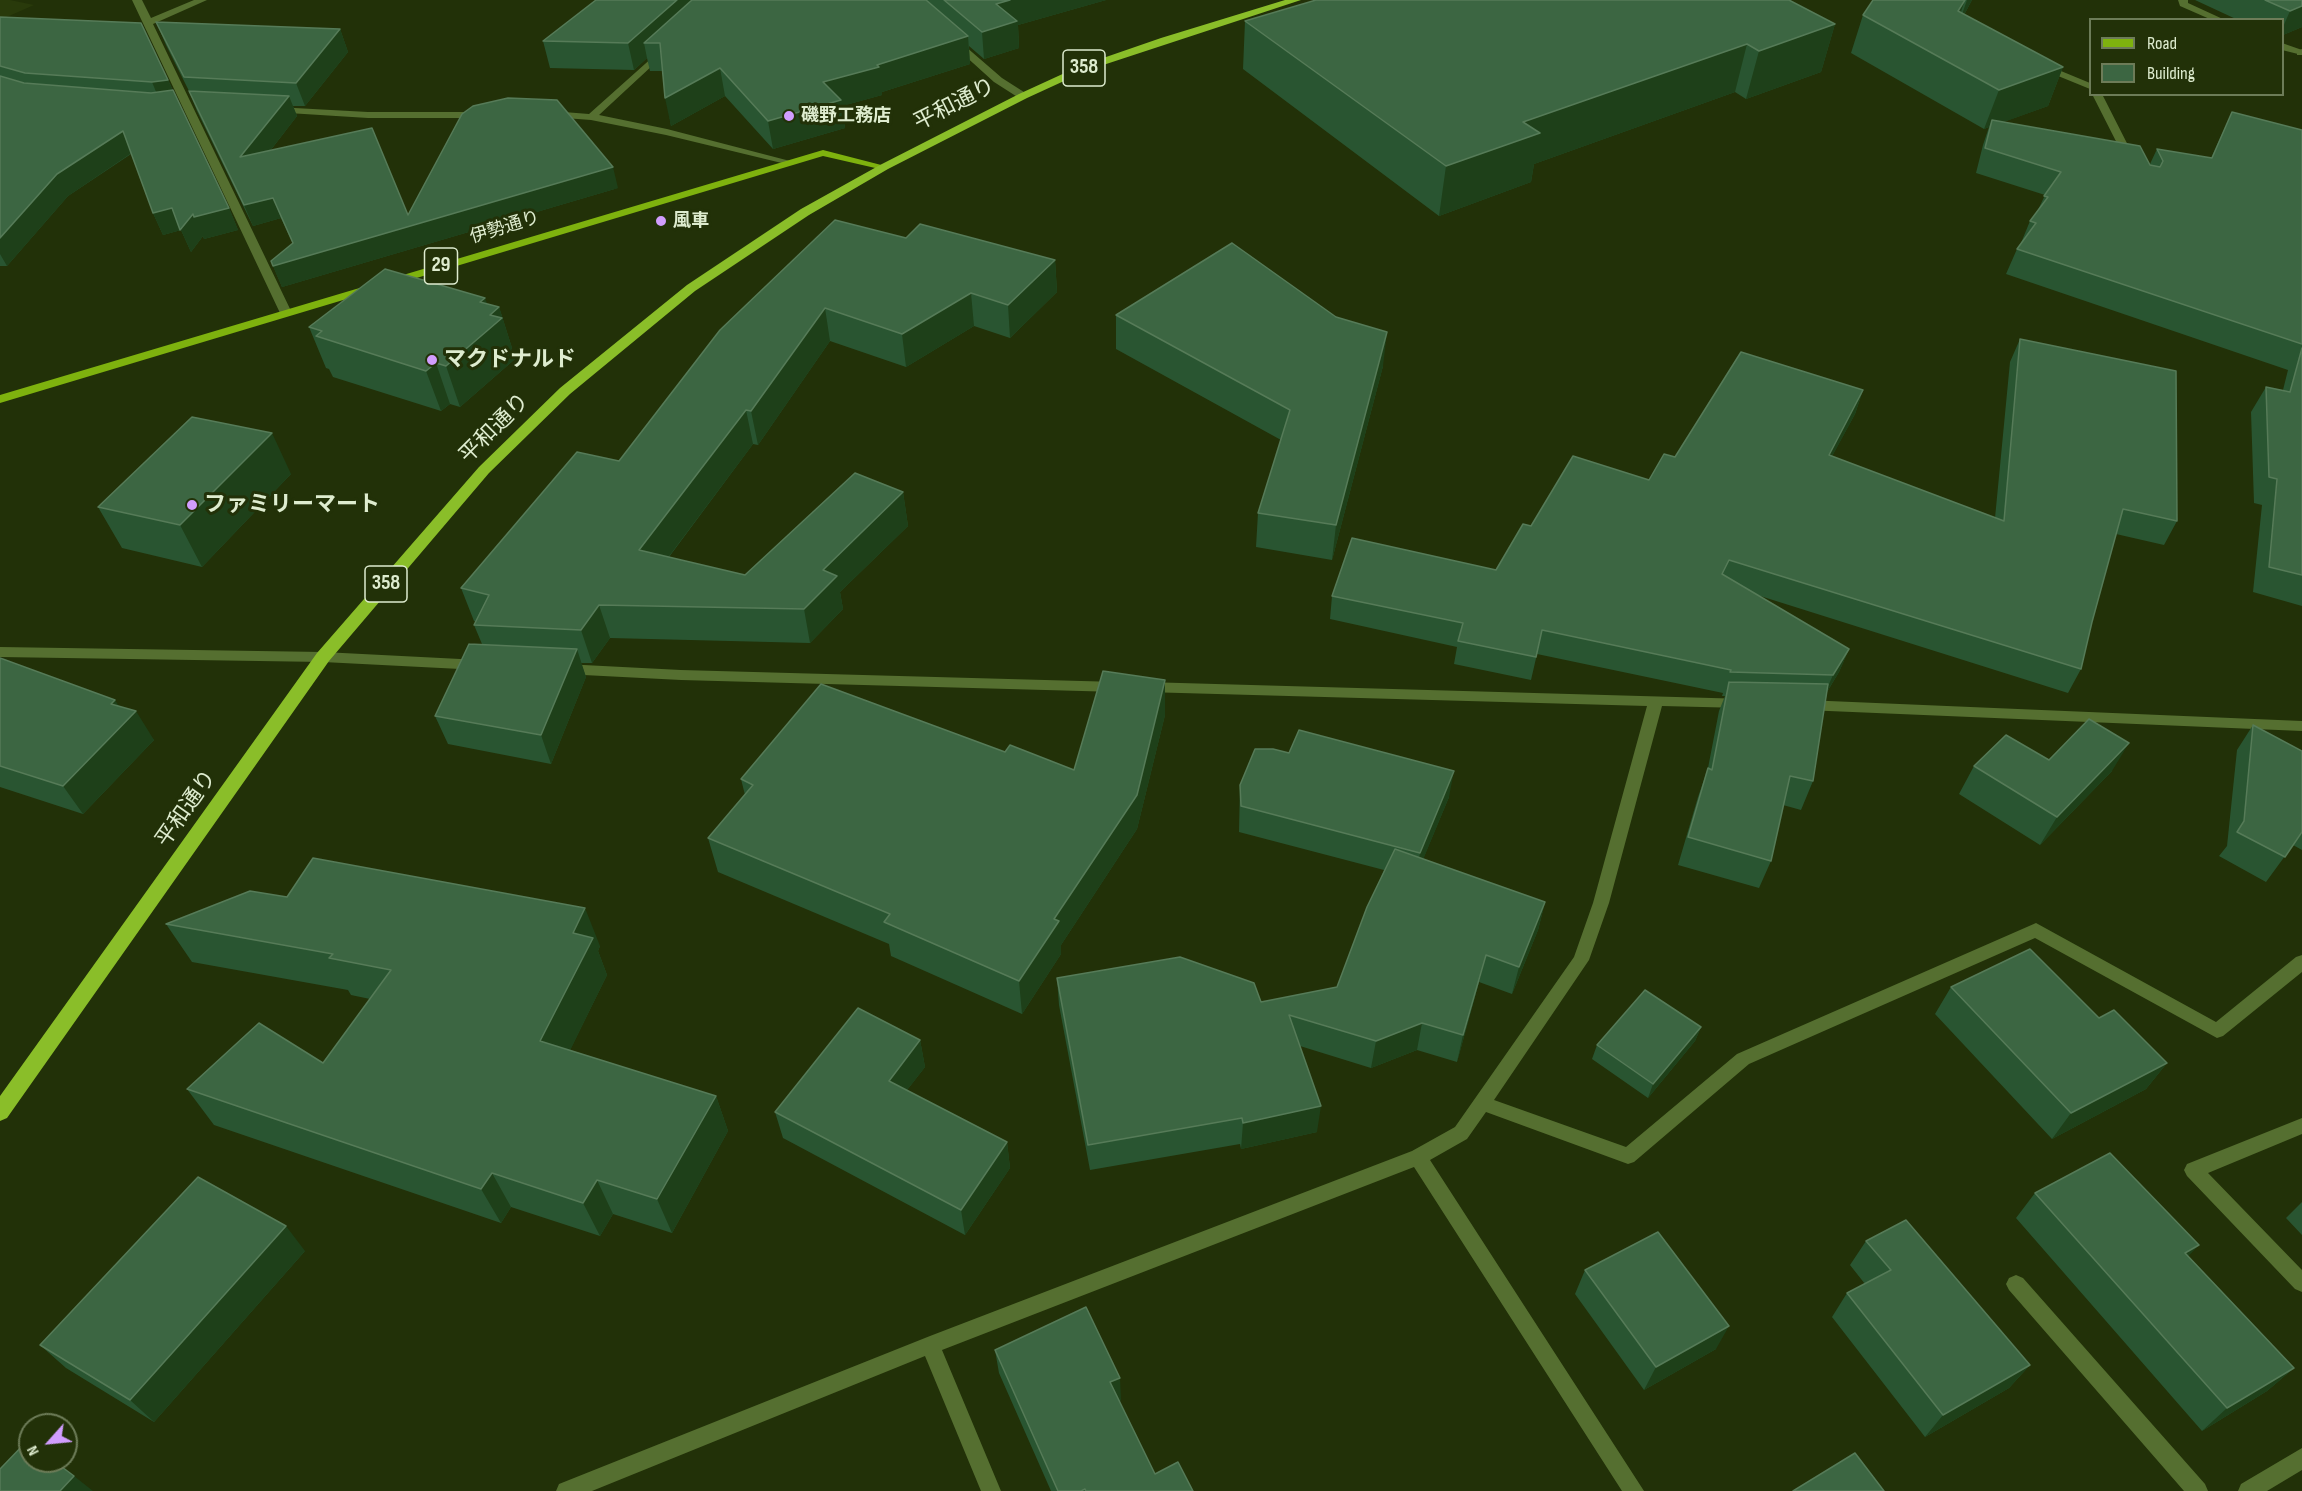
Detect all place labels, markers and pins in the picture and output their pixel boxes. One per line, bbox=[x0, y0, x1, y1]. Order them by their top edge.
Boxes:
place label: 磯野工務店 bbox=[801, 105, 891, 127]
marker: 磯野工務店 bbox=[782, 109, 796, 123]
place label: 風車 bbox=[673, 210, 709, 232]
marker: 風車 bbox=[654, 214, 668, 228]
place label: マクドナルド bbox=[444, 347, 576, 373]
marker: マクドナルド bbox=[425, 353, 439, 367]
place label: ファミリーマート bbox=[204, 492, 380, 518]
marker: ファミリーマート bbox=[185, 498, 199, 512]

